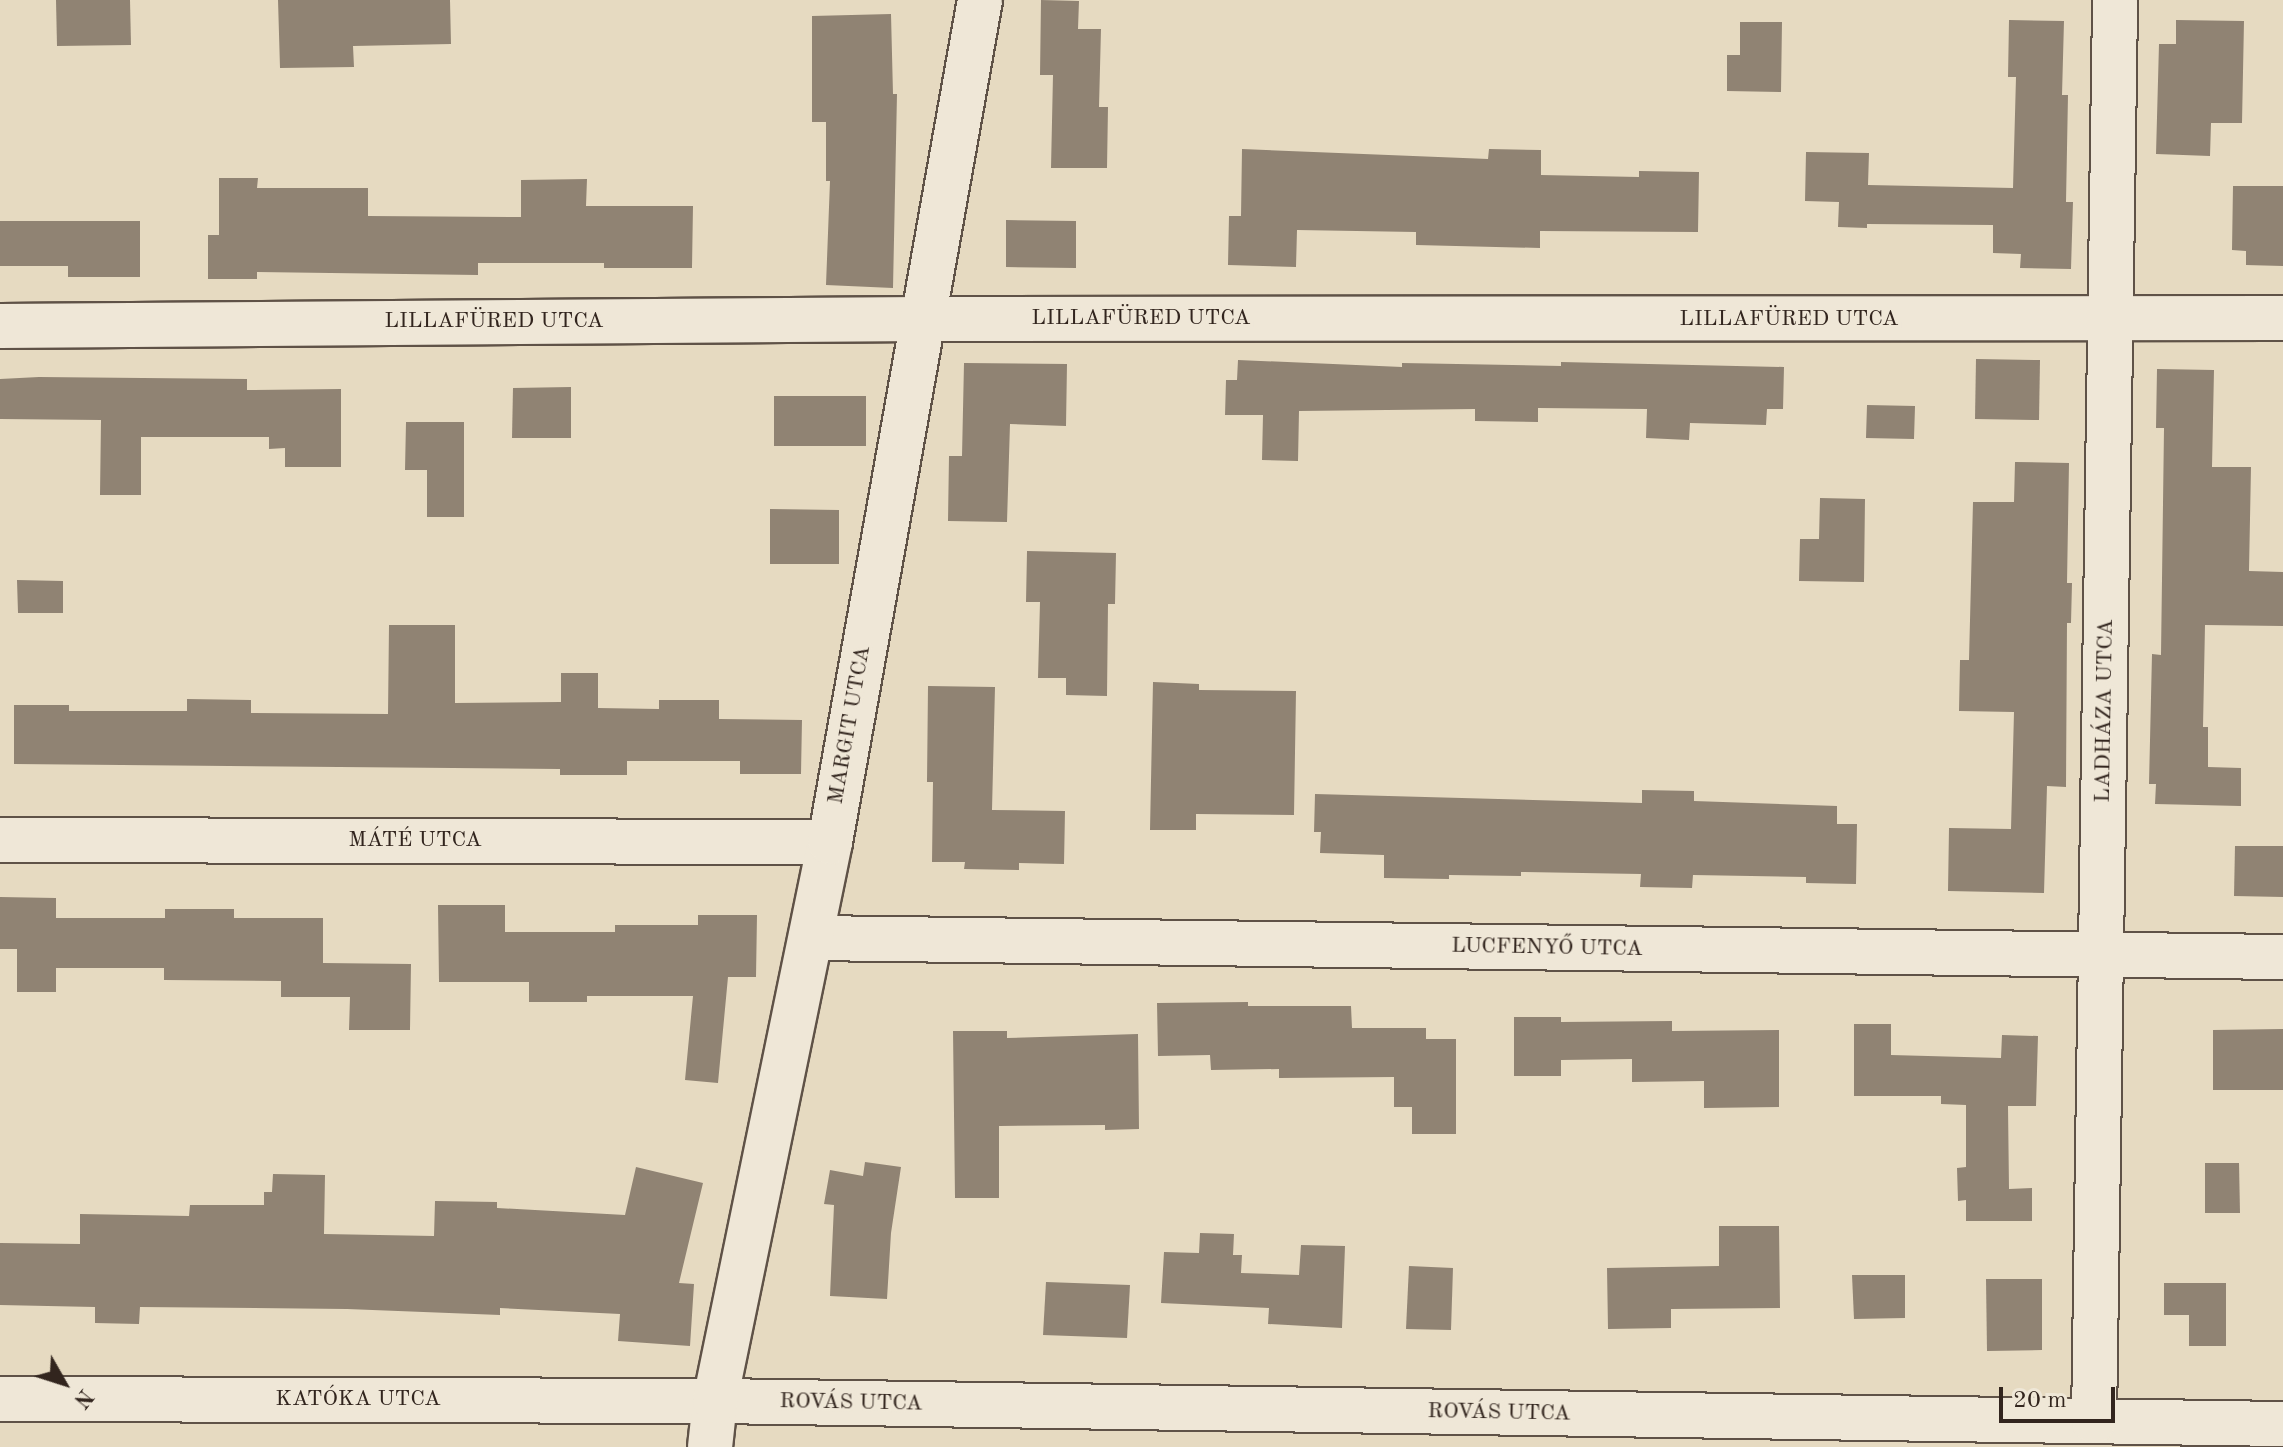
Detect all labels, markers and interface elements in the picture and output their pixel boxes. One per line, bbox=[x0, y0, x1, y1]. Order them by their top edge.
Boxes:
street label: LILLAFÜRED UTCA bbox=[1031, 306, 1251, 332]
street label: LILLAFÜRED UTCA bbox=[1679, 307, 1899, 333]
street label: LILLAFÜRED UTCA bbox=[384, 309, 604, 335]
street label: LADHÁZA UTCA bbox=[2090, 619, 2120, 803]
street label: MARGIT UTCA bbox=[823, 644, 877, 806]
street label: MÁTÉ UTCA bbox=[348, 828, 482, 854]
street label: LUCFENYŐ UTCA bbox=[1451, 933, 1643, 963]
north arrow bbox=[24, 1343, 104, 1423]
scale bar bbox=[2003, 1371, 2119, 1421]
text: N bbox=[69, 1385, 96, 1412]
street label: KATÓKA UTCA bbox=[275, 1387, 441, 1413]
street label: ROVÁS UTCA bbox=[779, 1389, 923, 1417]
text: 20 m bbox=[2013, 1389, 2067, 1413]
street label: ROVÁS UTCA bbox=[1427, 1399, 1571, 1427]

